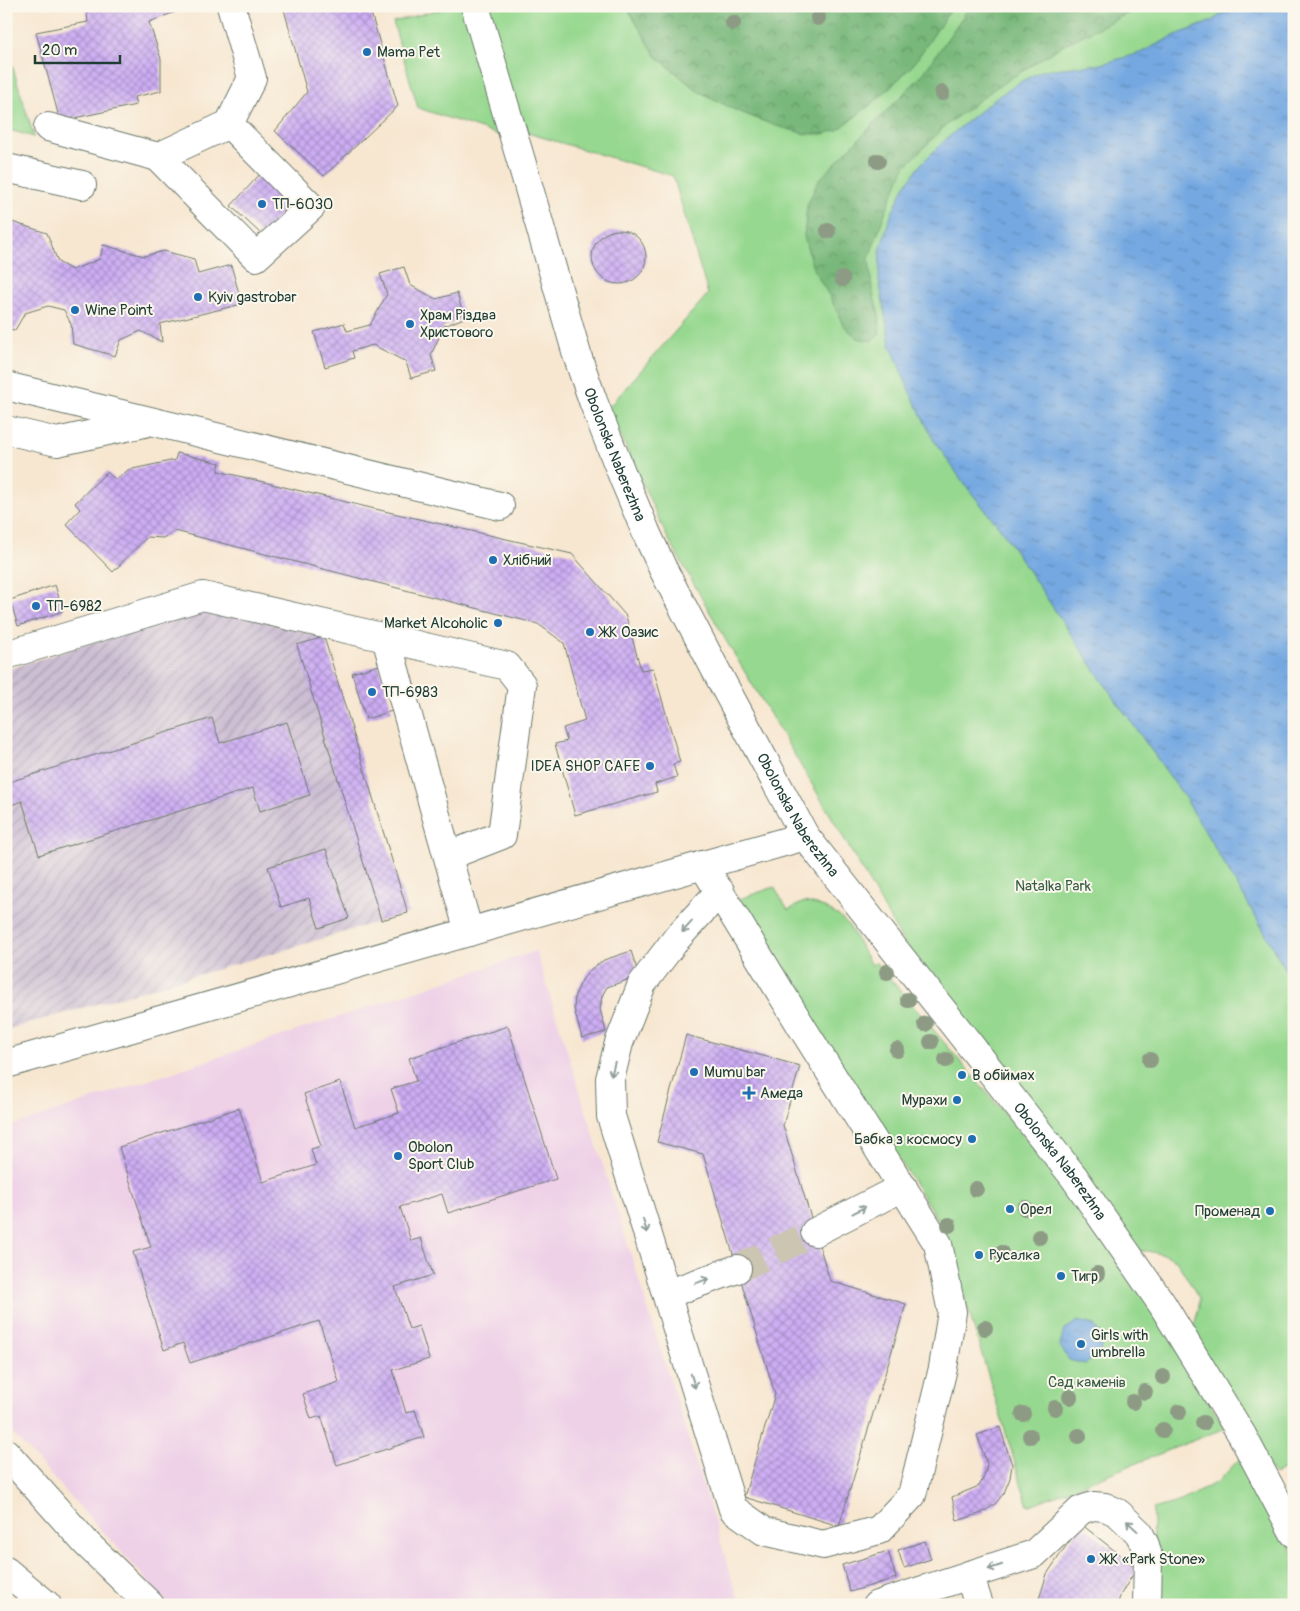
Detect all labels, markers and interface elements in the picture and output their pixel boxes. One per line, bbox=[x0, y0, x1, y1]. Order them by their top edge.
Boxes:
scale bar bbox=[35, 32, 120, 64]
text: 20 m bbox=[42, 41, 77, 60]
place label: Mama Pet bbox=[377, 43, 441, 62]
marker: Mama Pet bbox=[361, 46, 373, 58]
place label: ТП-6030 bbox=[272, 195, 333, 214]
marker: ТП-6030 bbox=[256, 198, 268, 210]
place label: Kyiv gastrobar bbox=[208, 288, 297, 307]
marker: Kyiv gastrobar bbox=[192, 291, 204, 303]
place label: Wine Point bbox=[85, 301, 154, 320]
marker: Wine Point bbox=[69, 304, 81, 316]
place label: Храм Різдва Христового bbox=[420, 306, 496, 342]
marker: Храм Різдва Христового bbox=[404, 318, 416, 330]
street label: Obolonska Naberezhna bbox=[579, 385, 650, 525]
place label: Хлібний bbox=[503, 551, 552, 570]
marker: Хлібний bbox=[487, 554, 499, 566]
place label: ТП-6982 bbox=[46, 597, 102, 616]
marker: ТП-6982 bbox=[30, 600, 42, 612]
place label: Market Alcoholic bbox=[384, 614, 488, 633]
marker: Market Alcoholic bbox=[492, 617, 504, 629]
place label: ЖК Оазис bbox=[598, 623, 659, 642]
marker: ЖК Оазис bbox=[584, 626, 596, 638]
place label: ТП-6983 bbox=[382, 683, 438, 702]
marker: ТП-6983 bbox=[366, 686, 378, 698]
street label: Obolonska Naberezhna bbox=[752, 750, 843, 881]
place label: IDEA SHOP CAFE bbox=[530, 757, 640, 776]
marker: IDEA SHOP CAFE bbox=[644, 760, 656, 772]
park label: Natalka Park bbox=[1015, 877, 1092, 896]
one-way arrow bbox=[681, 921, 693, 934]
one-way arrow bbox=[608, 1061, 617, 1077]
place label: Mumu bar bbox=[704, 1063, 766, 1082]
marker: Mumu bar bbox=[688, 1066, 700, 1078]
place label: В обіймах bbox=[972, 1066, 1035, 1085]
marker: В обіймах bbox=[956, 1069, 968, 1081]
place label: Амеда bbox=[760, 1084, 803, 1103]
marker: Амеда bbox=[742, 1086, 756, 1100]
place label: Мурахи bbox=[902, 1091, 947, 1110]
marker: Мурахи bbox=[951, 1094, 963, 1106]
street label: Obolonska Naberezhna bbox=[1009, 1099, 1110, 1224]
place label: Бабка з космосу bbox=[854, 1130, 963, 1149]
marker: Бабка з космосу bbox=[966, 1133, 978, 1145]
place label: Obolon Sport Club bbox=[408, 1138, 474, 1174]
marker: Obolon Sport Club bbox=[392, 1150, 404, 1162]
place label: Орел bbox=[1020, 1200, 1052, 1219]
place label: Променад bbox=[1195, 1202, 1260, 1221]
marker: Орел bbox=[1004, 1203, 1016, 1215]
one-way arrow bbox=[851, 1205, 866, 1215]
marker: Променад bbox=[1264, 1205, 1276, 1217]
one-way arrow bbox=[641, 1218, 651, 1234]
place label: Русалка bbox=[989, 1246, 1040, 1265]
marker: Русалка bbox=[973, 1249, 985, 1261]
place label: Тигр bbox=[1071, 1267, 1098, 1286]
marker: Тигр bbox=[1055, 1270, 1067, 1282]
one-way arrow bbox=[694, 1276, 710, 1286]
place label: Girls with umbrella bbox=[1091, 1326, 1148, 1362]
marker: Girls with umbrella bbox=[1075, 1338, 1087, 1350]
one-way arrow bbox=[689, 1373, 699, 1389]
park label: Сад каменів bbox=[1048, 1373, 1126, 1392]
one-way arrow bbox=[1125, 1520, 1138, 1532]
place label: ЖК «Park Stone» bbox=[1099, 1550, 1205, 1569]
marker: ЖК «Park Stone» bbox=[1085, 1553, 1097, 1565]
one-way arrow bbox=[988, 1562, 1004, 1572]

